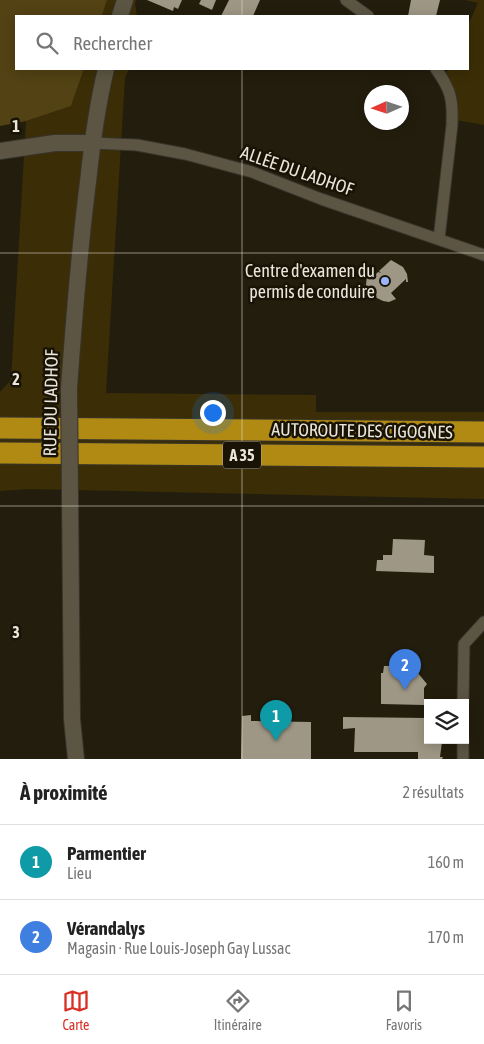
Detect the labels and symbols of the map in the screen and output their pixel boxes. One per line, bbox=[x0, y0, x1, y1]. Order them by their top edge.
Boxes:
north arrow bbox=[364, 85, 409, 130]
text: 1 bbox=[12, 117, 20, 135]
street label: ALLÉE DU LADHOF bbox=[238, 141, 357, 200]
place label: Centre d'examen du permis de conduire bbox=[245, 260, 375, 302]
marker: Centre d'examen du permis de conduire bbox=[379, 275, 391, 287]
street label: RUE DU LADHOF bbox=[39, 349, 62, 457]
text: 2 bbox=[12, 370, 20, 388]
your location bbox=[200, 400, 226, 426]
street label: AUTOROUTE DES CIGOGNES bbox=[271, 418, 453, 443]
road number: A 35 bbox=[223, 442, 261, 468]
text: 3 bbox=[12, 623, 20, 641]
pin: 2 bbox=[389, 649, 421, 690]
pin: 1 bbox=[260, 700, 292, 741]

